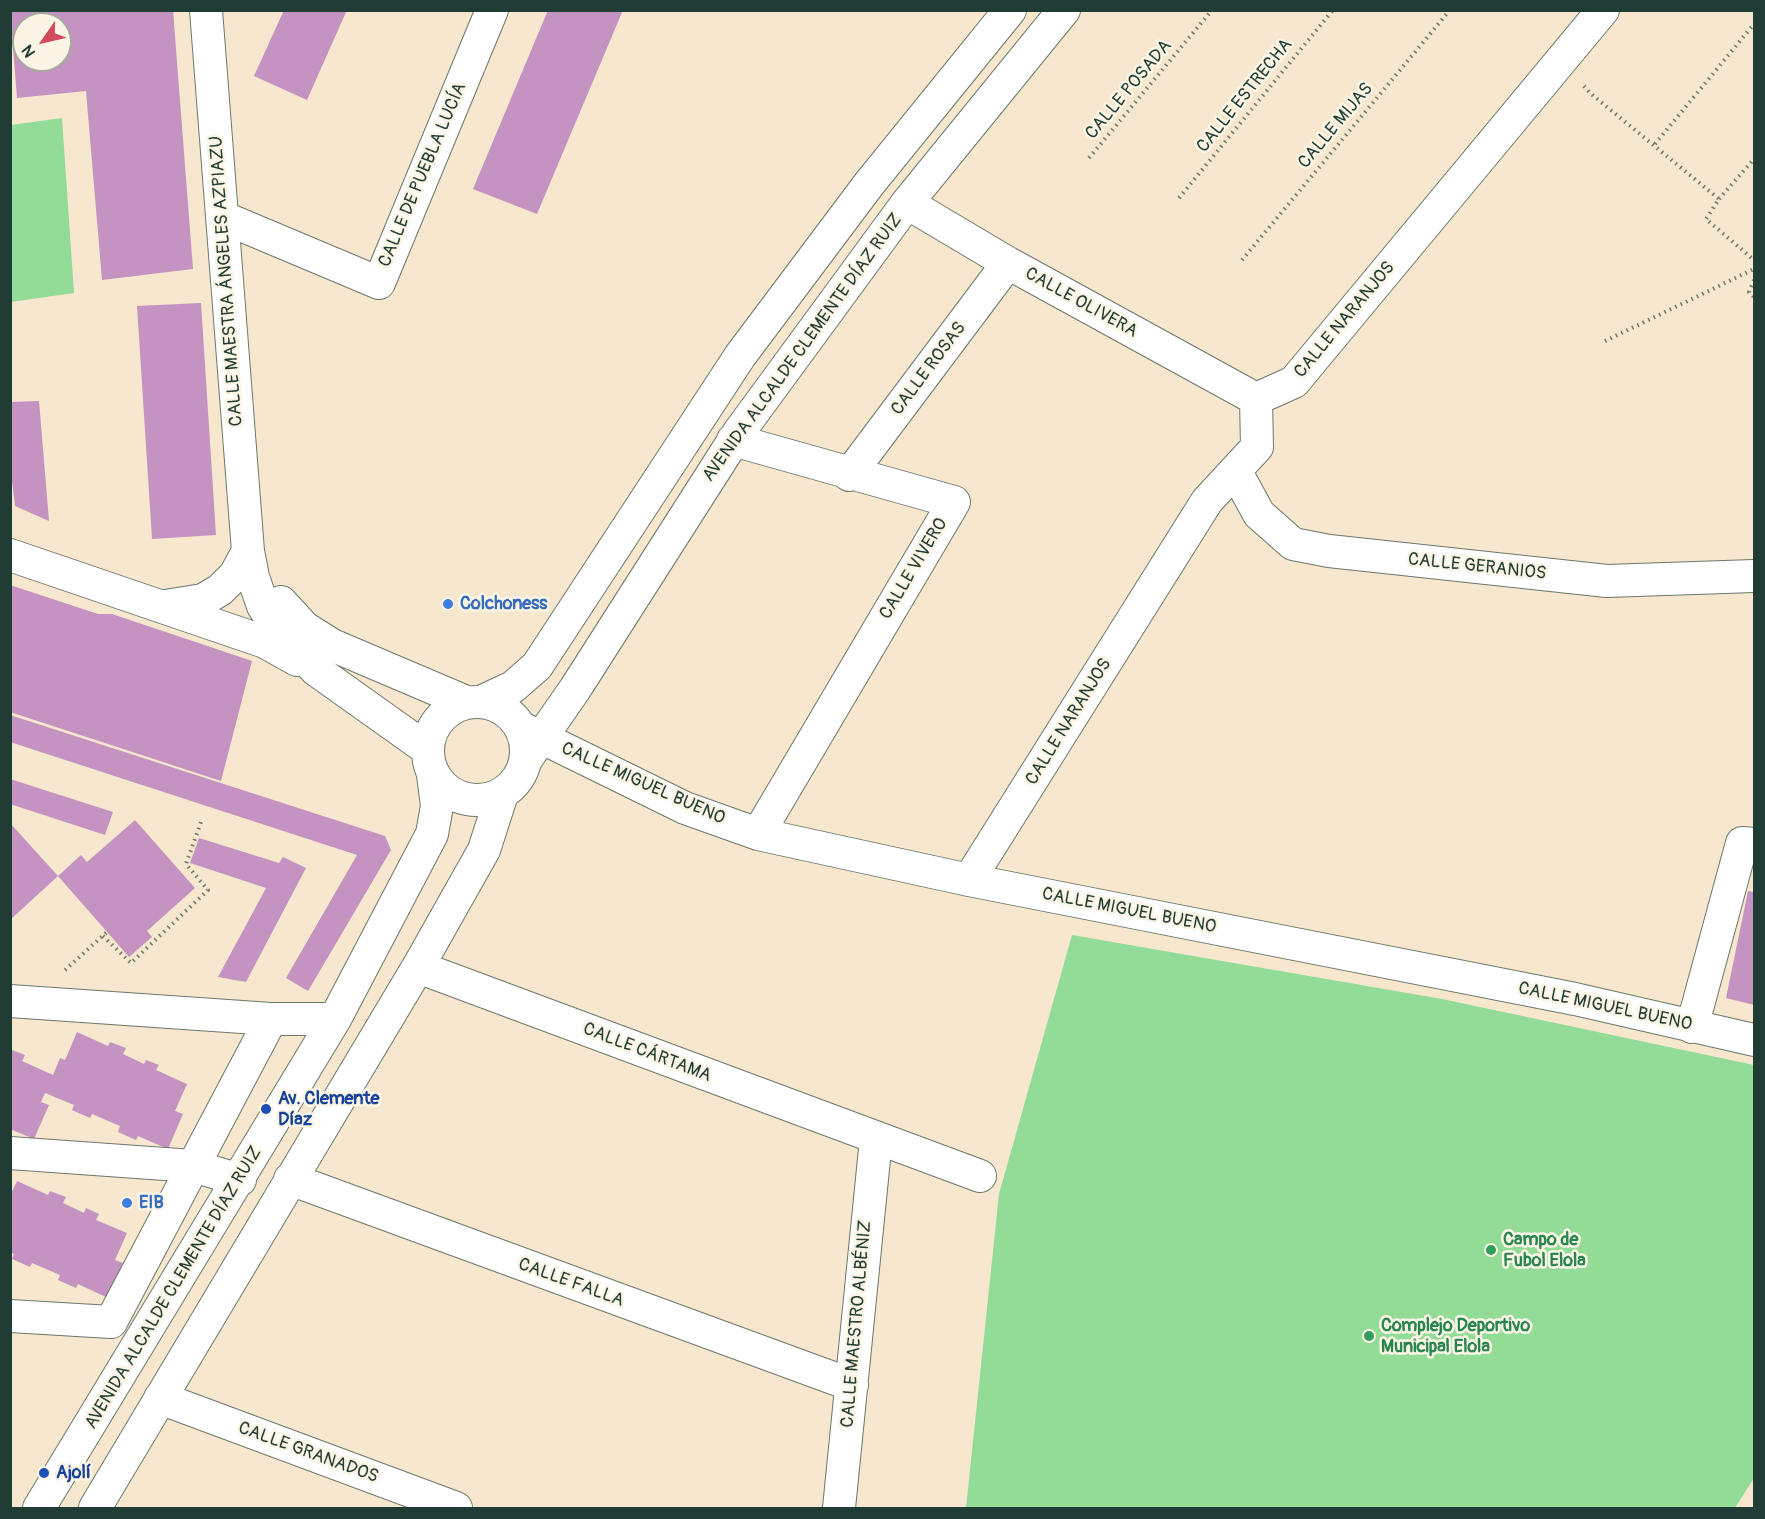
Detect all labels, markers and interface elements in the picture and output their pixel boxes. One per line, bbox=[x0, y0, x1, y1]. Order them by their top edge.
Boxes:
north arrow bbox=[12, 12, 72, 72]
street label: CALLE ESTRECHA bbox=[1193, 35, 1297, 157]
street label: CALLE POSADA bbox=[1081, 36, 1177, 144]
text: N bbox=[17, 41, 40, 61]
street label: CALLE MIJAS bbox=[1294, 79, 1378, 173]
street label: CALLE DE PUEBLA LUCÍA bbox=[374, 80, 472, 270]
street label: CALLE MAESTRA ÁNGELES AZPIAZU bbox=[206, 135, 248, 427]
street label: AVENIDA ALCALDE CLEMENTE DÍAZ RUIZ bbox=[698, 210, 908, 486]
street label: CALLE NARANJOS bbox=[1290, 258, 1400, 382]
street label: CALLE OLIVERA bbox=[1021, 263, 1141, 343]
street label: CALLE ROSAS bbox=[887, 318, 971, 420]
street label: CALLE VIVERO bbox=[875, 514, 953, 624]
street label: CALLE GERANIOS bbox=[1407, 549, 1547, 585]
place label: Colchoness bbox=[460, 593, 547, 615]
marker: Colchoness bbox=[441, 597, 455, 611]
street label: CALLE NARANJOS bbox=[1021, 655, 1117, 789]
street label: CALLE MIGUEL BUENO bbox=[558, 738, 728, 830]
street label: CALLE MIGUEL BUENO bbox=[1040, 884, 1218, 938]
street label: CALLE MIGUEL BUENO bbox=[1516, 978, 1694, 1036]
street label: CALLE CÁRTAMA bbox=[580, 1019, 714, 1087]
place label: Av. Clemente Díaz bbox=[278, 1088, 379, 1130]
marker: Av. Clemente Díaz bbox=[259, 1102, 273, 1116]
street label: AVENIDA ALCALDE CLEMENTE DÍAZ RUIZ bbox=[81, 1143, 267, 1433]
place label: EIB bbox=[139, 1192, 164, 1214]
marker: EIB bbox=[120, 1196, 134, 1210]
street label: CALLE MAESTRO ALBÉNIZ bbox=[837, 1219, 877, 1429]
place label: Campo de Fubol Elola bbox=[1503, 1229, 1586, 1272]
marker: Campo de Fubol Elola bbox=[1484, 1243, 1498, 1257]
street label: CALLE FALLA bbox=[515, 1254, 627, 1312]
place label: Complejo Deportivo Municipal Elola bbox=[1381, 1315, 1530, 1358]
marker: Complejo Deportivo Municipal Elola bbox=[1362, 1329, 1376, 1343]
street label: CALLE GRANADOS bbox=[235, 1418, 381, 1488]
place label: Ajolí bbox=[56, 1462, 91, 1484]
marker: Ajolí bbox=[37, 1466, 51, 1480]

